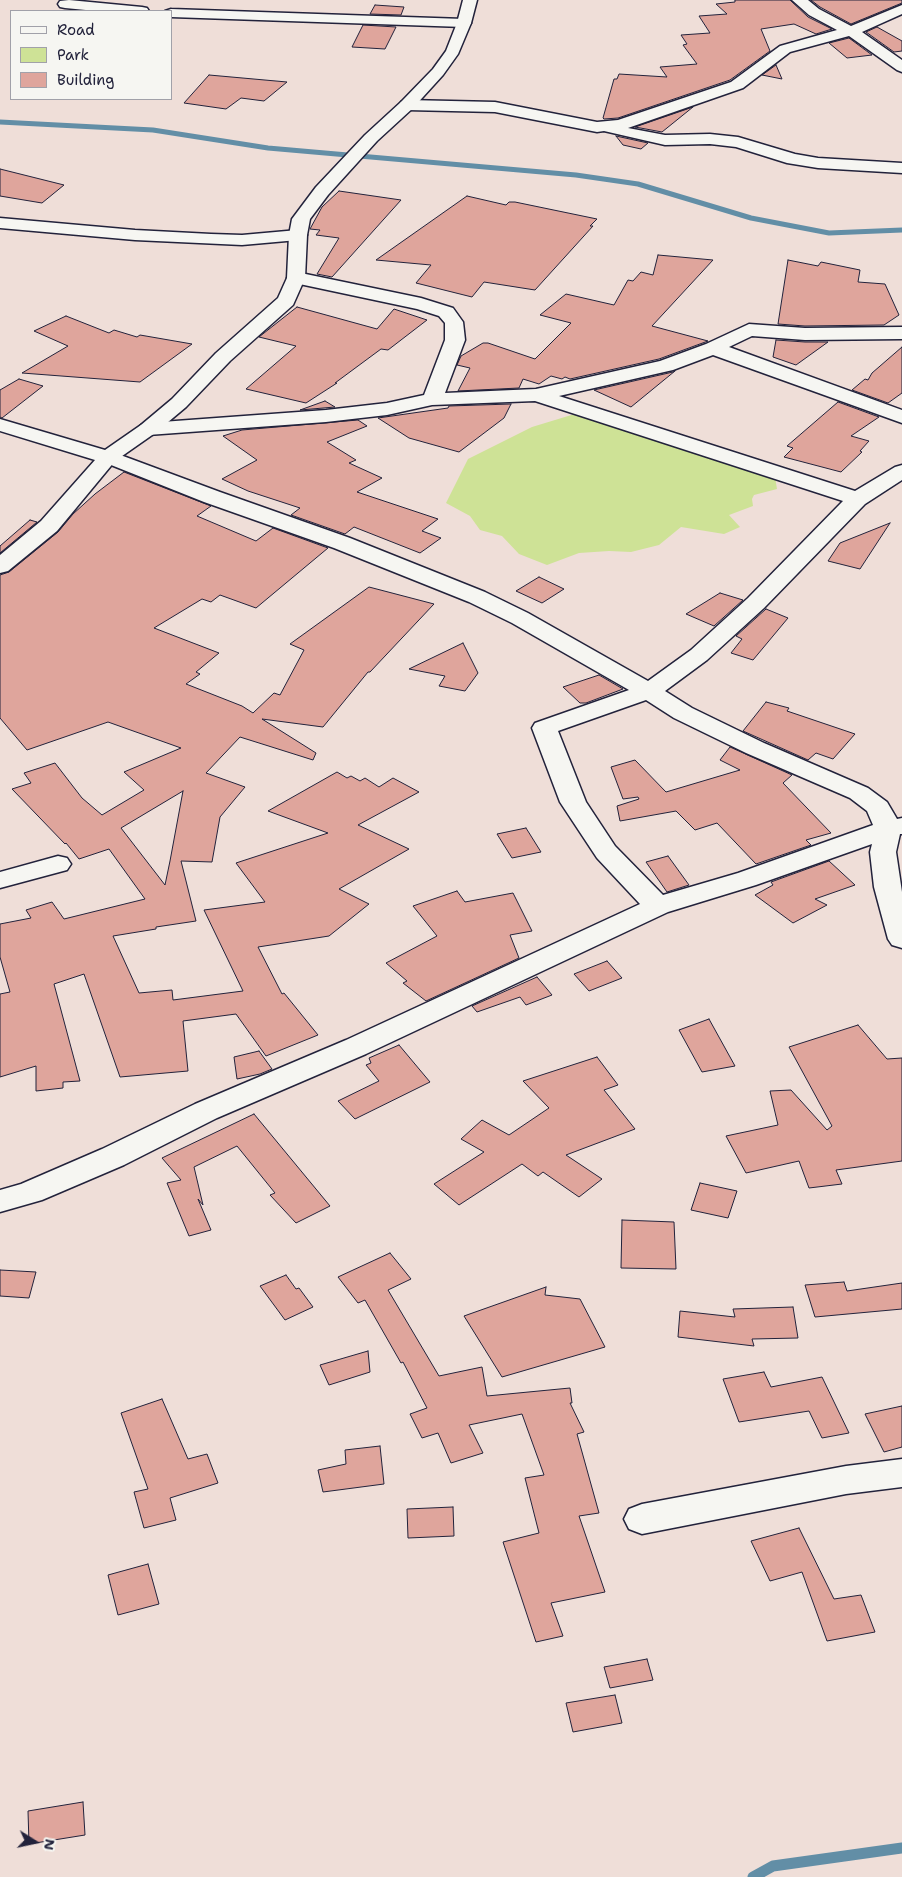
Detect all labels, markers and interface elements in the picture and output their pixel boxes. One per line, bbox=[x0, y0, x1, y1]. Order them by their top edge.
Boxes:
legend bbox=[10, 10, 172, 100]
text: Road bbox=[57, 20, 95, 40]
text: Park bbox=[57, 45, 89, 65]
text: Building bbox=[57, 70, 114, 90]
north arrow bbox=[10, 1817, 60, 1867]
text: N bbox=[40, 1838, 60, 1852]

